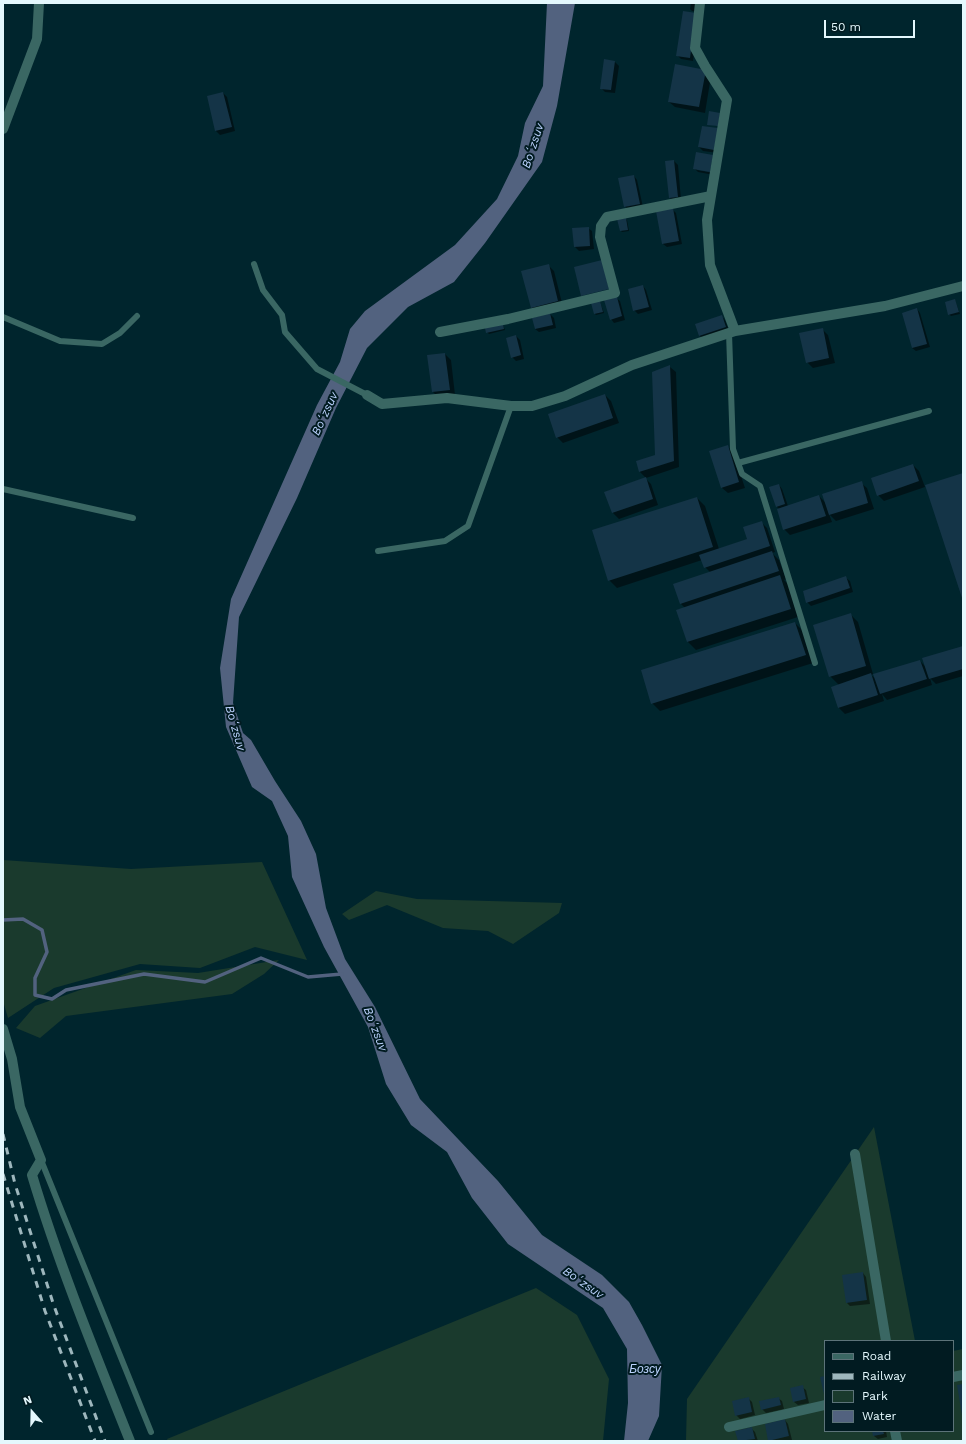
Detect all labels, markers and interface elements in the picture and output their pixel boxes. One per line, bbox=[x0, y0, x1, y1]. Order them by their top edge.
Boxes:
scale bar bbox=[826, 12, 917, 38]
text: 50 m bbox=[831, 20, 861, 34]
water label: Boʻzsuv bbox=[519, 122, 547, 170]
water label: Boʻzsuv bbox=[309, 390, 341, 438]
water label: Boʻzsuv bbox=[222, 704, 248, 752]
water label: Boʻzsuv bbox=[360, 1005, 390, 1053]
water label: Boʻzsuv bbox=[560, 1264, 606, 1302]
legend bbox=[824, 1340, 954, 1432]
text: Road bbox=[862, 1349, 891, 1363]
water label: Бозсу bbox=[629, 1362, 661, 1376]
text: Railway bbox=[862, 1369, 906, 1383]
text: Park bbox=[862, 1389, 888, 1403]
north arrow bbox=[12, 1392, 52, 1432]
text: N bbox=[22, 1393, 34, 1408]
text: Water bbox=[862, 1409, 896, 1423]

